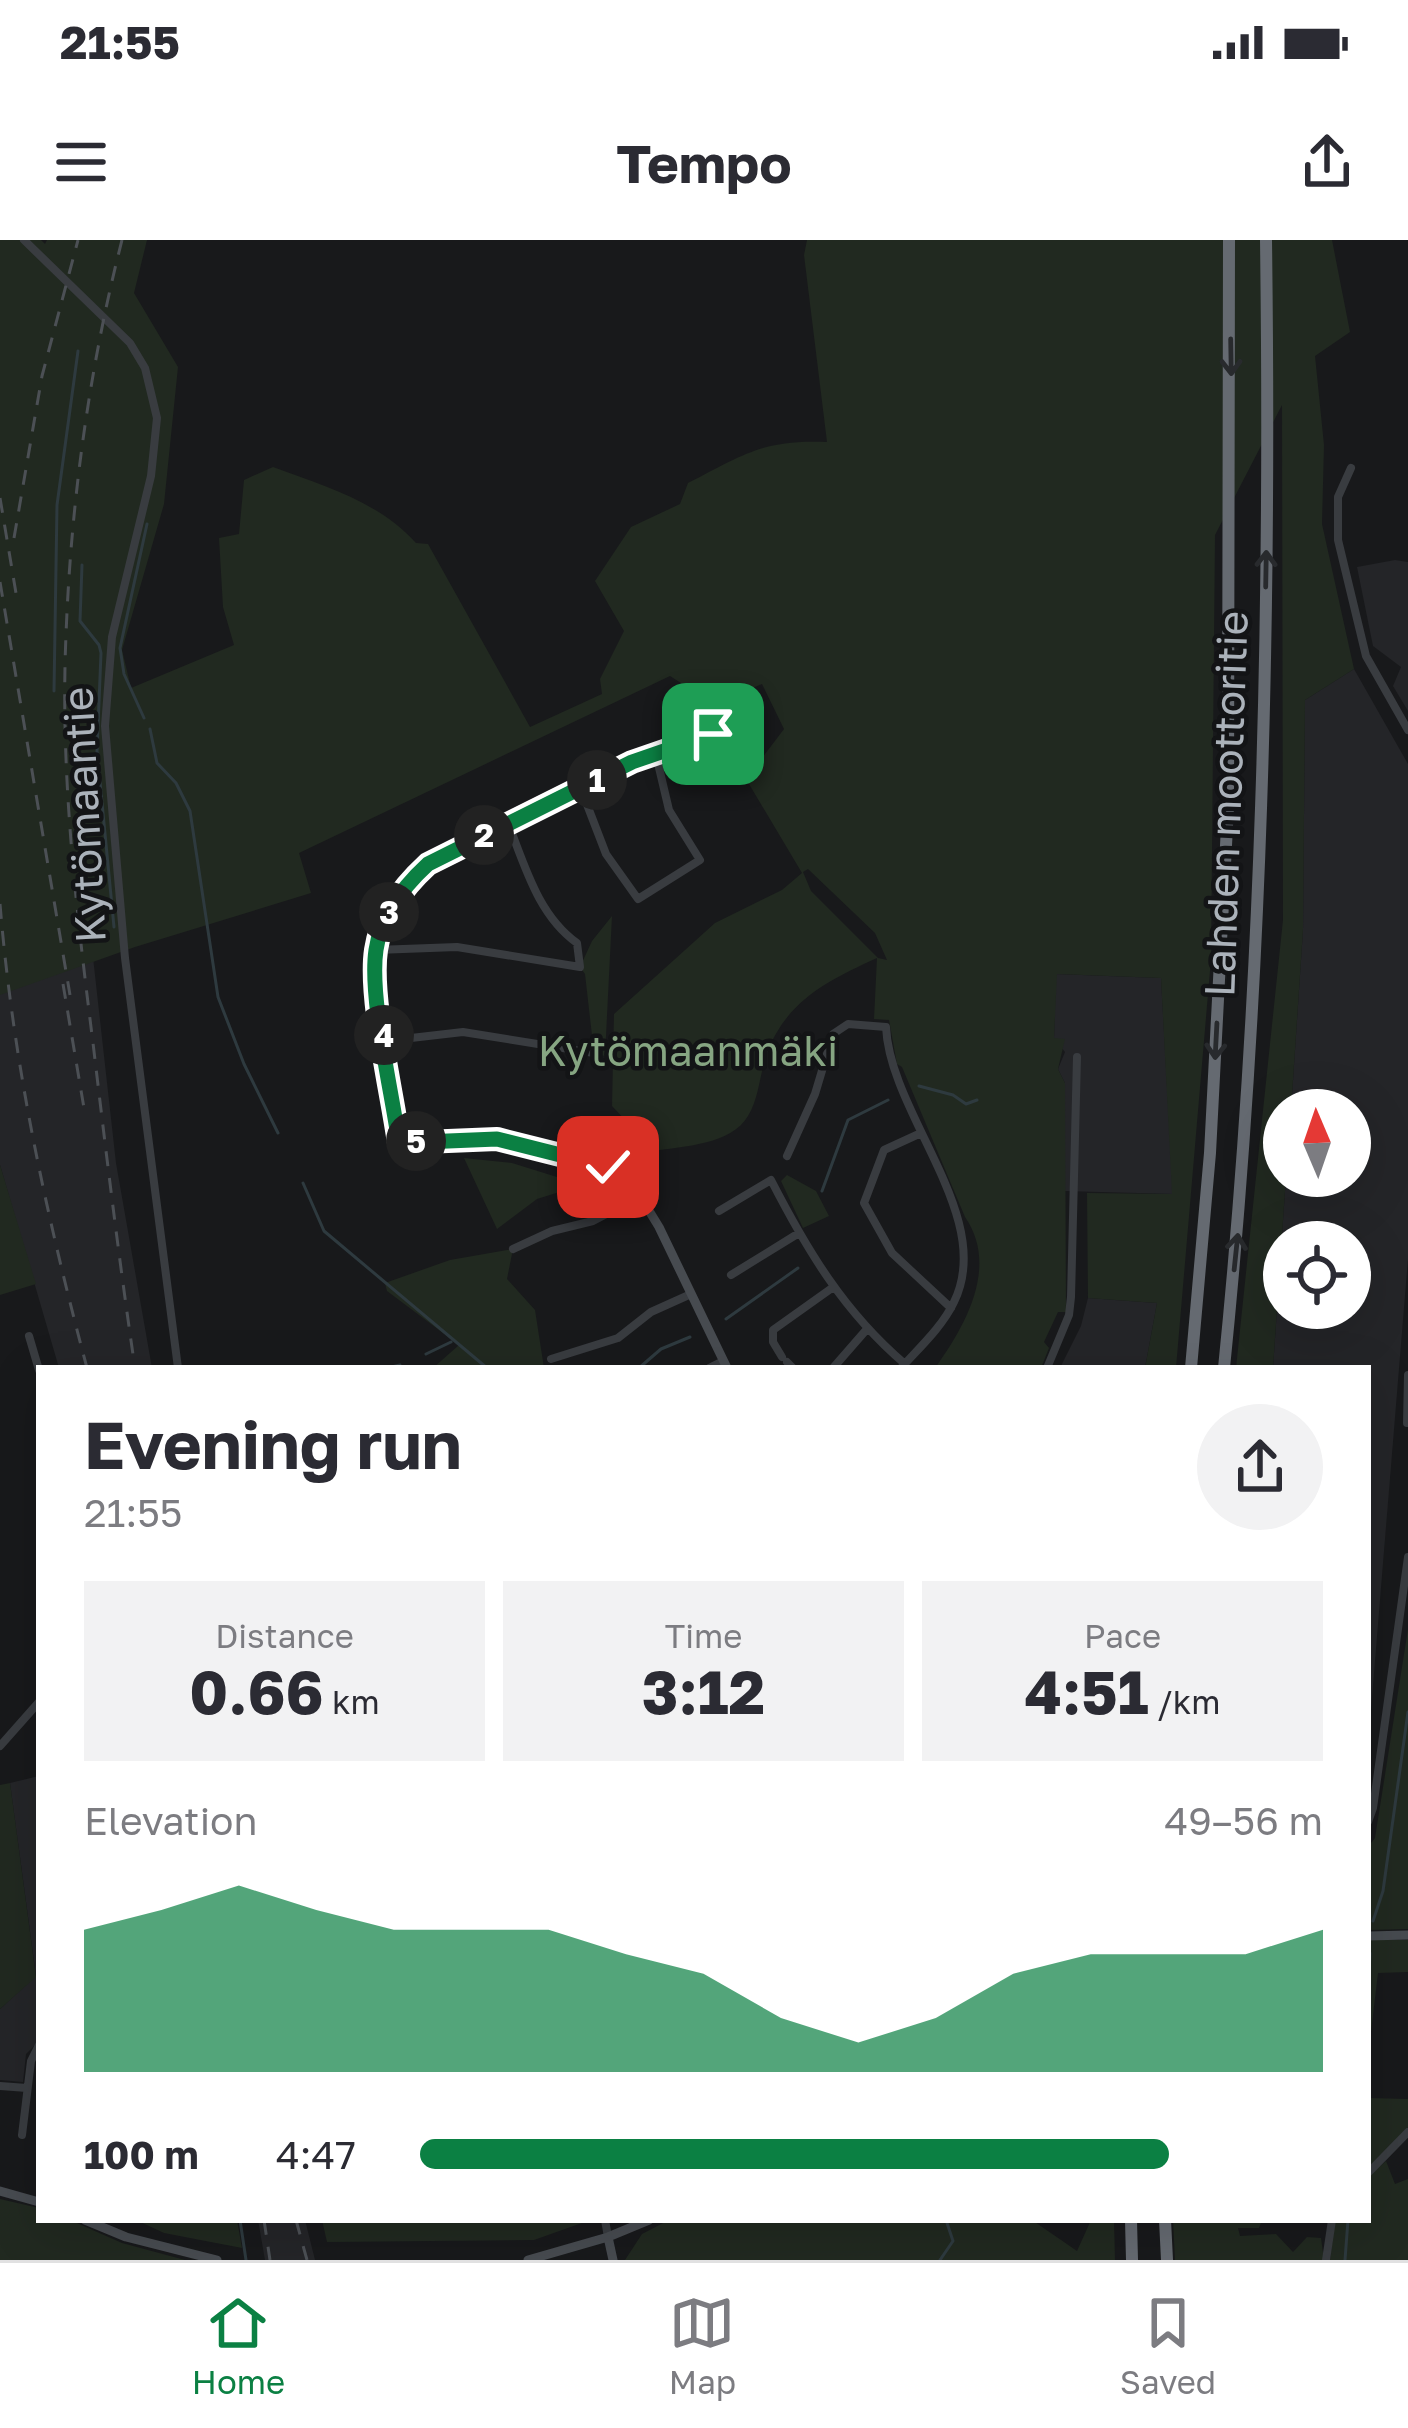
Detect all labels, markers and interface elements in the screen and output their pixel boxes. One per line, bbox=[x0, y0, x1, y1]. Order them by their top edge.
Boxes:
text: 21:55 bbox=[60, 15, 180, 69]
icon: menu bbox=[48, 129, 114, 195]
icon: share bbox=[1294, 129, 1360, 195]
text: Tempo bbox=[616, 130, 792, 195]
one-way arrow bbox=[1220, 337, 1242, 376]
one-way arrow bbox=[1254, 550, 1277, 589]
street label: Lahden moottoritie bbox=[1193, 610, 1257, 998]
pin bbox=[662, 683, 764, 785]
street label: Kytömaantie bbox=[51, 686, 115, 944]
icon: arrive bbox=[680, 701, 746, 767]
pin: 1 bbox=[567, 750, 627, 810]
text: 1 bbox=[589, 760, 606, 799]
pin: 2 bbox=[454, 805, 514, 865]
text: 2 bbox=[474, 815, 494, 854]
pin: 3 bbox=[359, 882, 419, 942]
text: 3 bbox=[379, 892, 399, 931]
pin: 4 bbox=[354, 1005, 414, 1065]
text: 4 bbox=[374, 1015, 394, 1054]
one-way arrow bbox=[1205, 1021, 1228, 1060]
park label: Kytömaanmäki bbox=[538, 1025, 838, 1075]
north arrow bbox=[1263, 1089, 1371, 1197]
map controls bbox=[1263, 1089, 1371, 1329]
pin: 5 bbox=[386, 1111, 446, 1171]
pin bbox=[557, 1116, 659, 1218]
text: 5 bbox=[406, 1121, 426, 1160]
icon: check bbox=[575, 1134, 641, 1200]
button: locate bbox=[1263, 1221, 1371, 1329]
one-way arrow bbox=[1225, 1233, 1248, 1272]
text: Evening run bbox=[84, 1404, 462, 1484]
button: share bbox=[1197, 1404, 1323, 1530]
text: 21:55 bbox=[84, 1489, 182, 1536]
text: Distance bbox=[215, 1616, 354, 1655]
text: Time bbox=[665, 1616, 742, 1655]
text: Pace bbox=[1084, 1616, 1161, 1655]
text: 0.66 bbox=[189, 1655, 324, 1727]
text: 3:12 bbox=[642, 1655, 765, 1727]
text: 4:51 bbox=[1024, 1655, 1149, 1727]
text: km bbox=[324, 1682, 380, 1721]
text: /km bbox=[1149, 1682, 1221, 1721]
text: Elevation bbox=[84, 1797, 257, 1844]
text: 49–56 m bbox=[1164, 1797, 1323, 1844]
text: 100 m bbox=[84, 2131, 199, 2178]
text: 4:47 bbox=[276, 2131, 356, 2178]
tab: Home bbox=[192, 2290, 285, 2401]
tab: Map bbox=[669, 2290, 736, 2401]
tab: Saved bbox=[1120, 2290, 1216, 2401]

